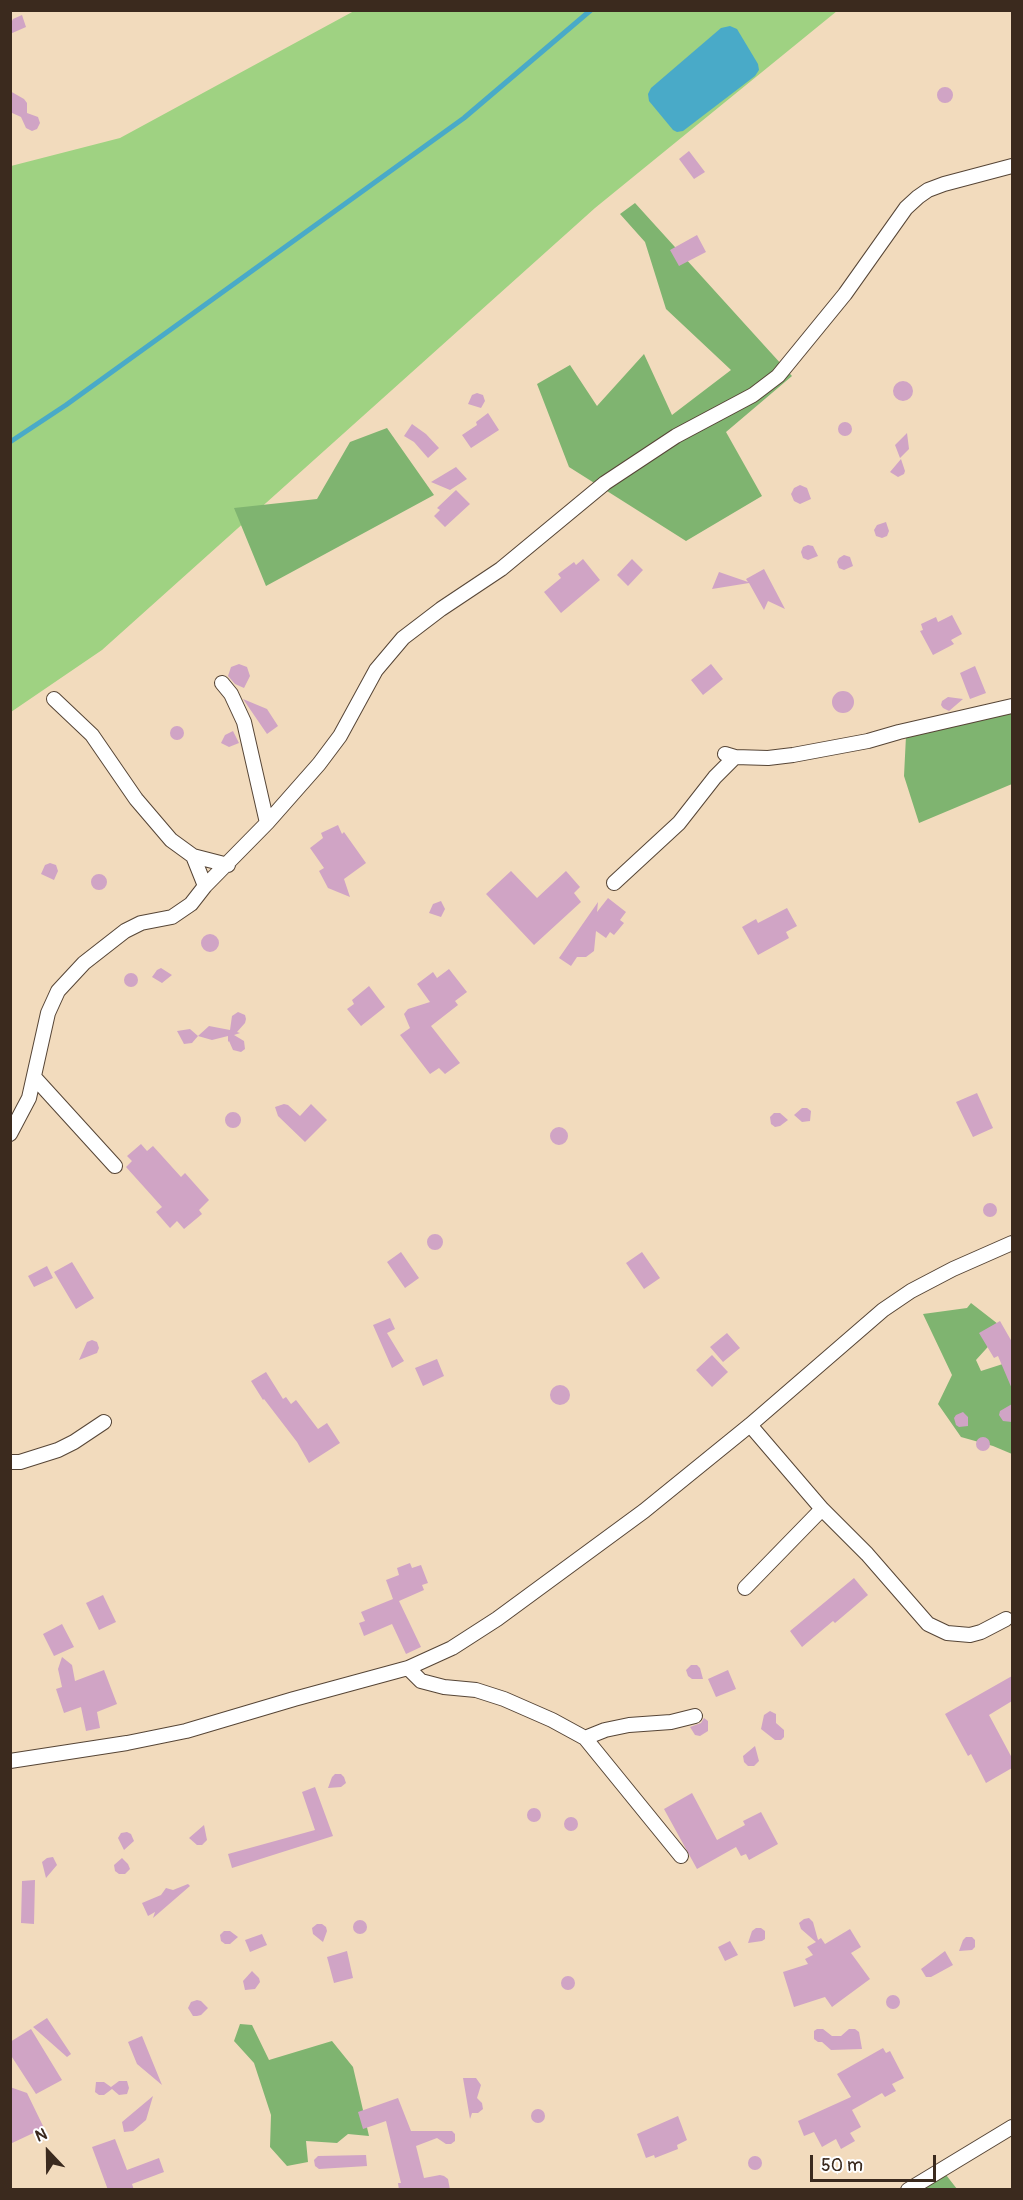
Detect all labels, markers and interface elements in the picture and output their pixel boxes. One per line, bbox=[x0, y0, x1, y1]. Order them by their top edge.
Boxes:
north arrow bbox=[18, 2122, 78, 2182]
text: N bbox=[32, 2124, 50, 2147]
scale bar bbox=[813, 2143, 939, 2181]
text: 50 m bbox=[821, 2154, 863, 2177]

